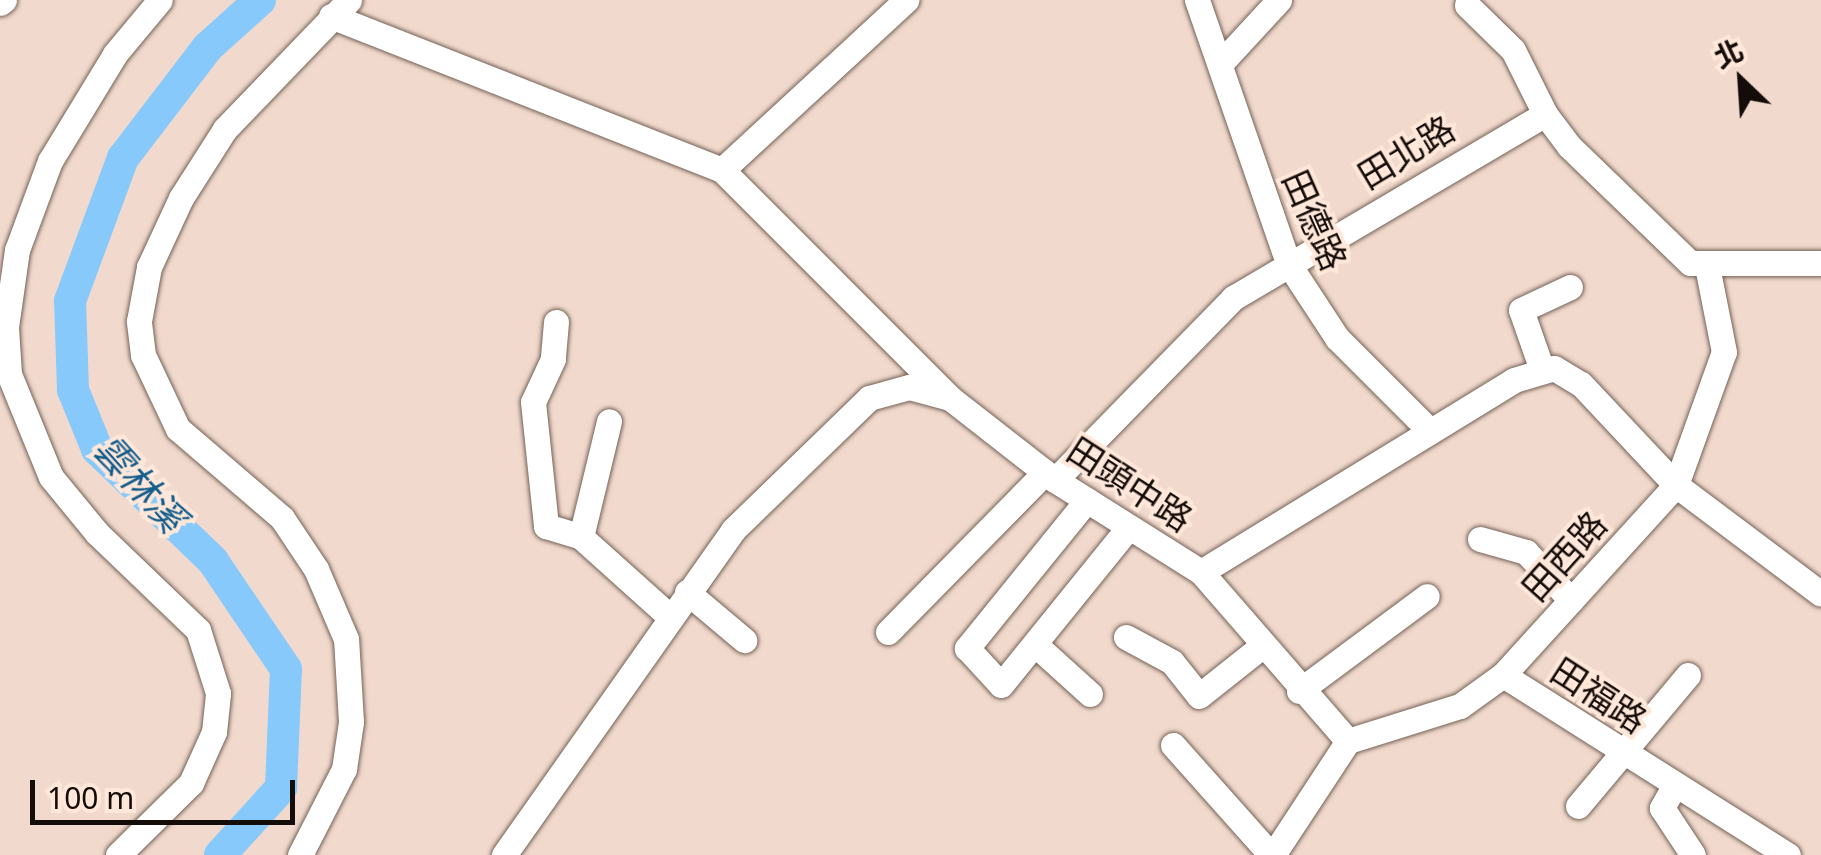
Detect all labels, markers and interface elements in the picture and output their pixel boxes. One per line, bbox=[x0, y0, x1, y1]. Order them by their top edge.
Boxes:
north arrow bbox=[1691, 30, 1791, 130]
text: 北 bbox=[1708, 30, 1749, 76]
street label: 田北路 bbox=[1350, 107, 1462, 197]
street label: 田德路 bbox=[1274, 163, 1356, 277]
water label: 雲林溪 bbox=[85, 425, 195, 541]
street label: 田頭中路 bbox=[1060, 428, 1200, 540]
street label: 田西路 bbox=[1513, 503, 1615, 609]
street label: 田福路 bbox=[1544, 649, 1654, 741]
scale bar bbox=[35, 760, 300, 822]
text: 100 m bbox=[47, 777, 134, 818]

